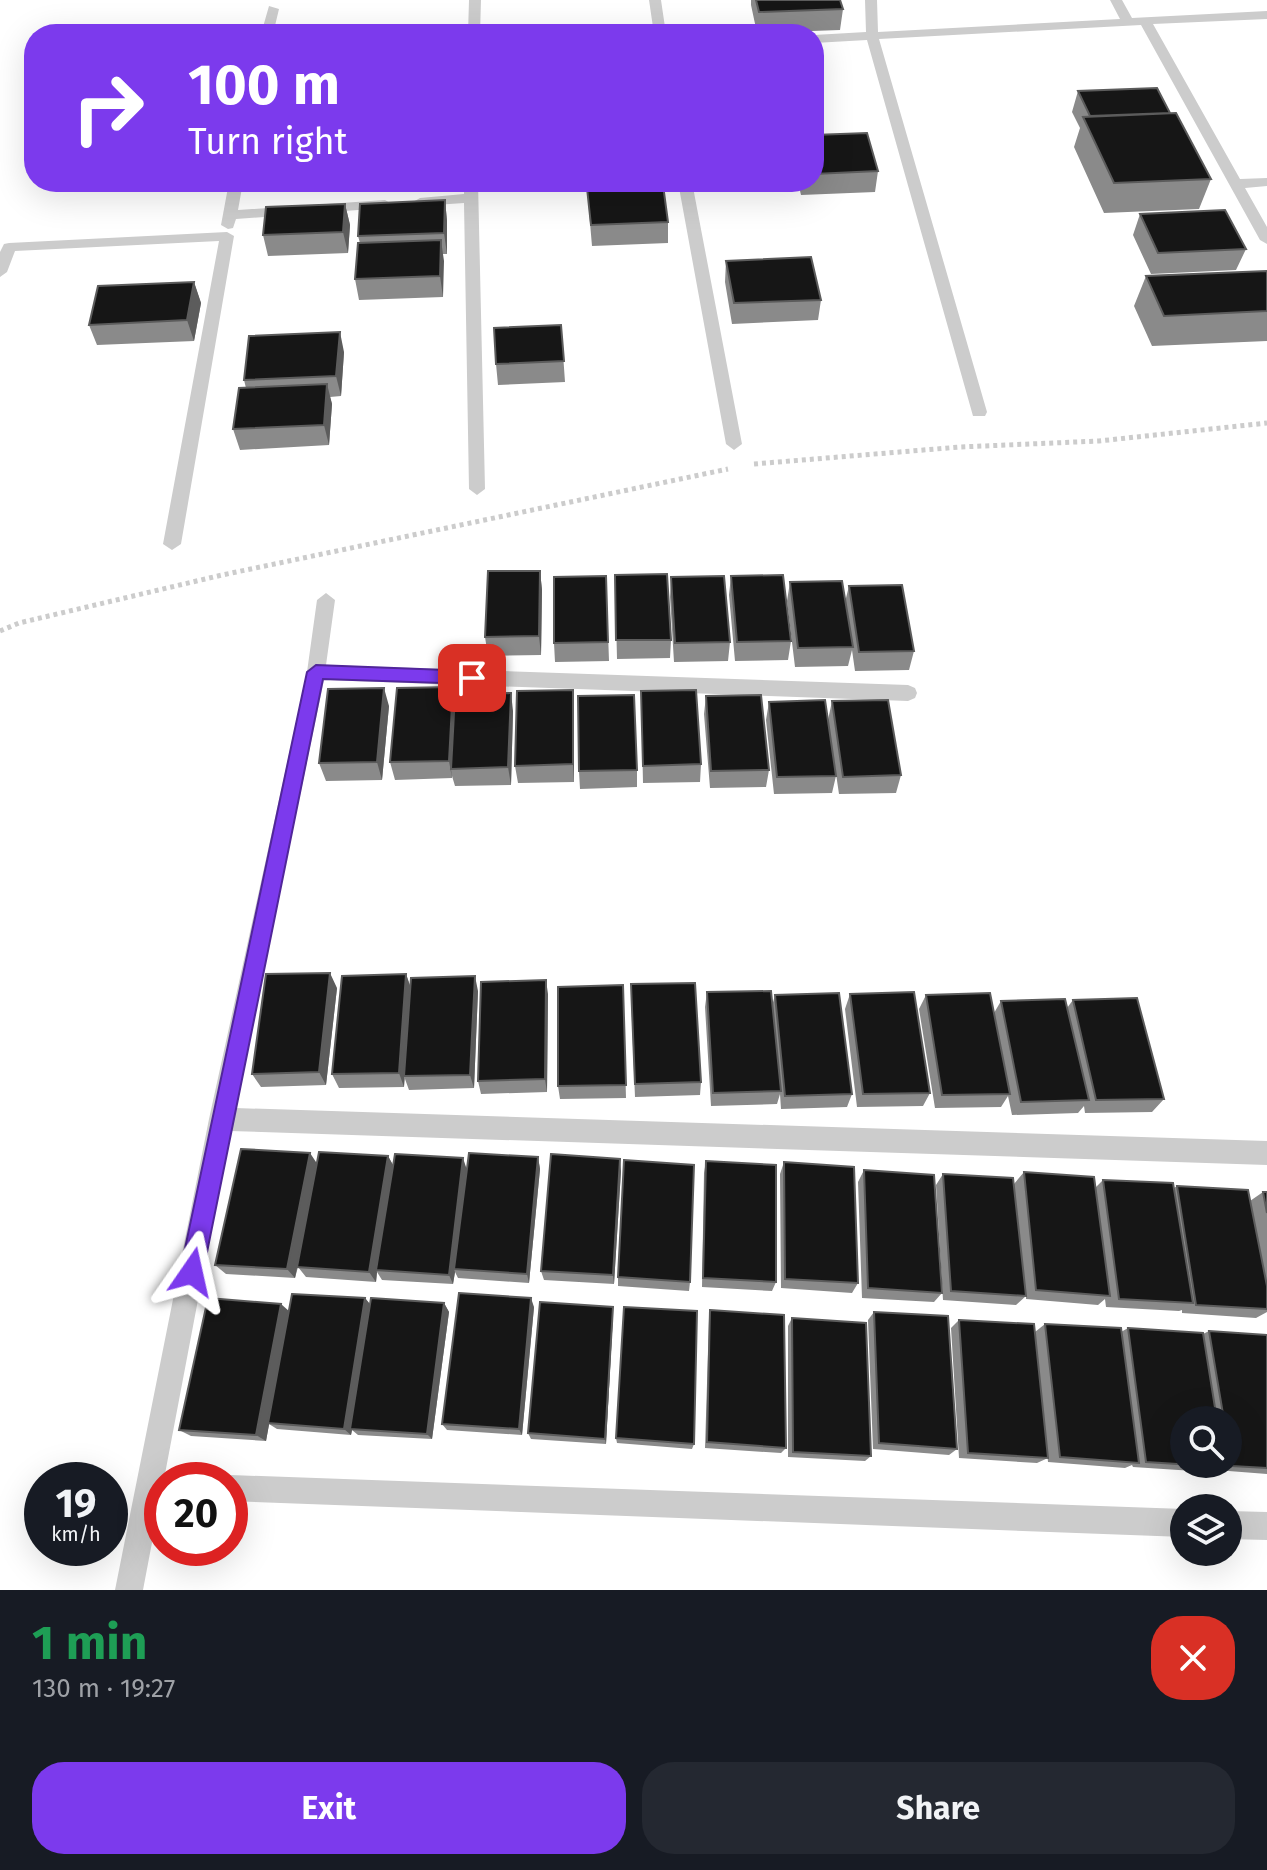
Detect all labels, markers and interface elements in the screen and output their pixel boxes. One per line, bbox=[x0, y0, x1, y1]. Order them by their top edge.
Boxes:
text: 100 m bbox=[188, 52, 340, 119]
icon: right bbox=[56, 56, 160, 160]
text: Turn right bbox=[188, 120, 348, 164]
pin bbox=[438, 644, 506, 712]
icon: arrive bbox=[450, 656, 494, 700]
position arrow bbox=[150, 1230, 234, 1314]
map controls bbox=[1170, 1406, 1242, 1566]
button: search bbox=[1170, 1406, 1242, 1478]
speed limit sign: 20 bbox=[144, 1462, 248, 1566]
text: 19 bbox=[56, 1480, 96, 1528]
button: layers bbox=[1170, 1494, 1242, 1566]
text: km/h bbox=[51, 1522, 101, 1546]
text: 1 min bbox=[32, 1614, 147, 1672]
button: close bbox=[1151, 1616, 1235, 1700]
text: 130 m · 19:27 bbox=[32, 1673, 175, 1704]
button: Exit bbox=[32, 1762, 626, 1854]
button: Share bbox=[642, 1762, 1235, 1854]

